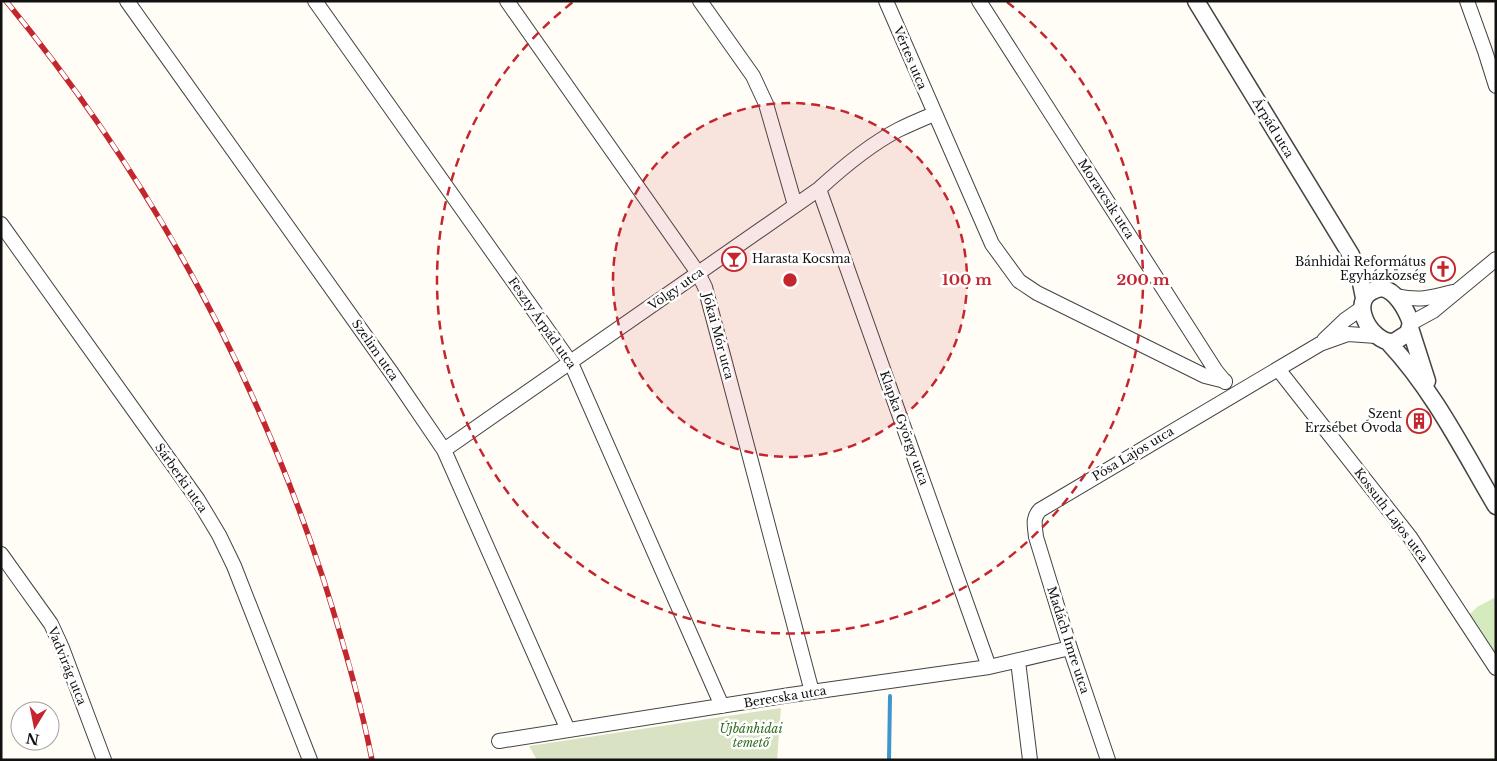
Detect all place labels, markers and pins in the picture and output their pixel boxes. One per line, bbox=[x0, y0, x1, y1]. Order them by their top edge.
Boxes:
bar icon: Harasta Kocsma bbox=[721, 246, 747, 272]
place label: Harasta Kocsma bbox=[752, 251, 851, 266]
place label: Bánhidai Református Egyházközség bbox=[1295, 254, 1427, 283]
church icon: Bánhidai Református Egyházközség bbox=[1430, 256, 1456, 282]
centre of rings bbox=[781, 271, 799, 289]
place label: Szent Erzsébet Óvoda bbox=[1305, 406, 1402, 435]
building icon: Szent Erzsébet Óvoda bbox=[1406, 408, 1432, 434]

